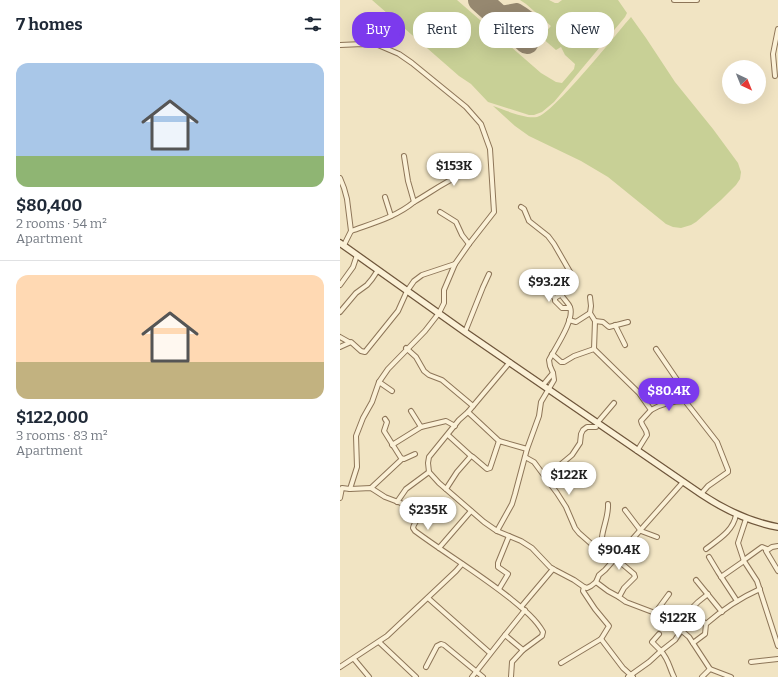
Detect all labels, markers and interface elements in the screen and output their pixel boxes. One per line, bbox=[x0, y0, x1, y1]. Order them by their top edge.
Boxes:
chip: Buy bbox=[352, 12, 405, 48]
chip: Rent bbox=[413, 12, 471, 48]
chip: Filters bbox=[479, 12, 548, 48]
chip: New bbox=[556, 12, 614, 48]
icon: filters bbox=[302, 13, 324, 35]
text: 7 homes bbox=[16, 14, 83, 35]
north arrow bbox=[722, 60, 766, 104]
map controls bbox=[722, 60, 766, 104]
icon: home bbox=[134, 89, 206, 161]
pin: $153K bbox=[426, 153, 482, 187]
text: $153K bbox=[436, 158, 472, 173]
text: $80,400 bbox=[16, 195, 82, 216]
text: 2 rooms · 54 m² bbox=[16, 216, 107, 231]
text: Apartment bbox=[16, 231, 83, 246]
pin: $93.2K bbox=[516, 269, 582, 303]
text: $93.2K bbox=[528, 274, 570, 289]
icon: home bbox=[134, 301, 206, 373]
pin: $80.4K bbox=[636, 378, 702, 412]
text: $80.4K bbox=[647, 383, 691, 398]
text: $122,000 bbox=[16, 407, 89, 428]
text: 3 rooms · 83 m² bbox=[16, 428, 108, 443]
text: Apartment bbox=[16, 443, 83, 458]
pin: $122K bbox=[541, 462, 597, 496]
text: $122K bbox=[550, 467, 588, 482]
pin: $235K bbox=[400, 497, 456, 531]
text: $235K bbox=[408, 502, 448, 517]
pin: $90.4K bbox=[586, 537, 652, 571]
text: $90.4K bbox=[597, 542, 641, 557]
pin: $122K bbox=[650, 605, 706, 639]
text: $122K bbox=[659, 610, 697, 625]

